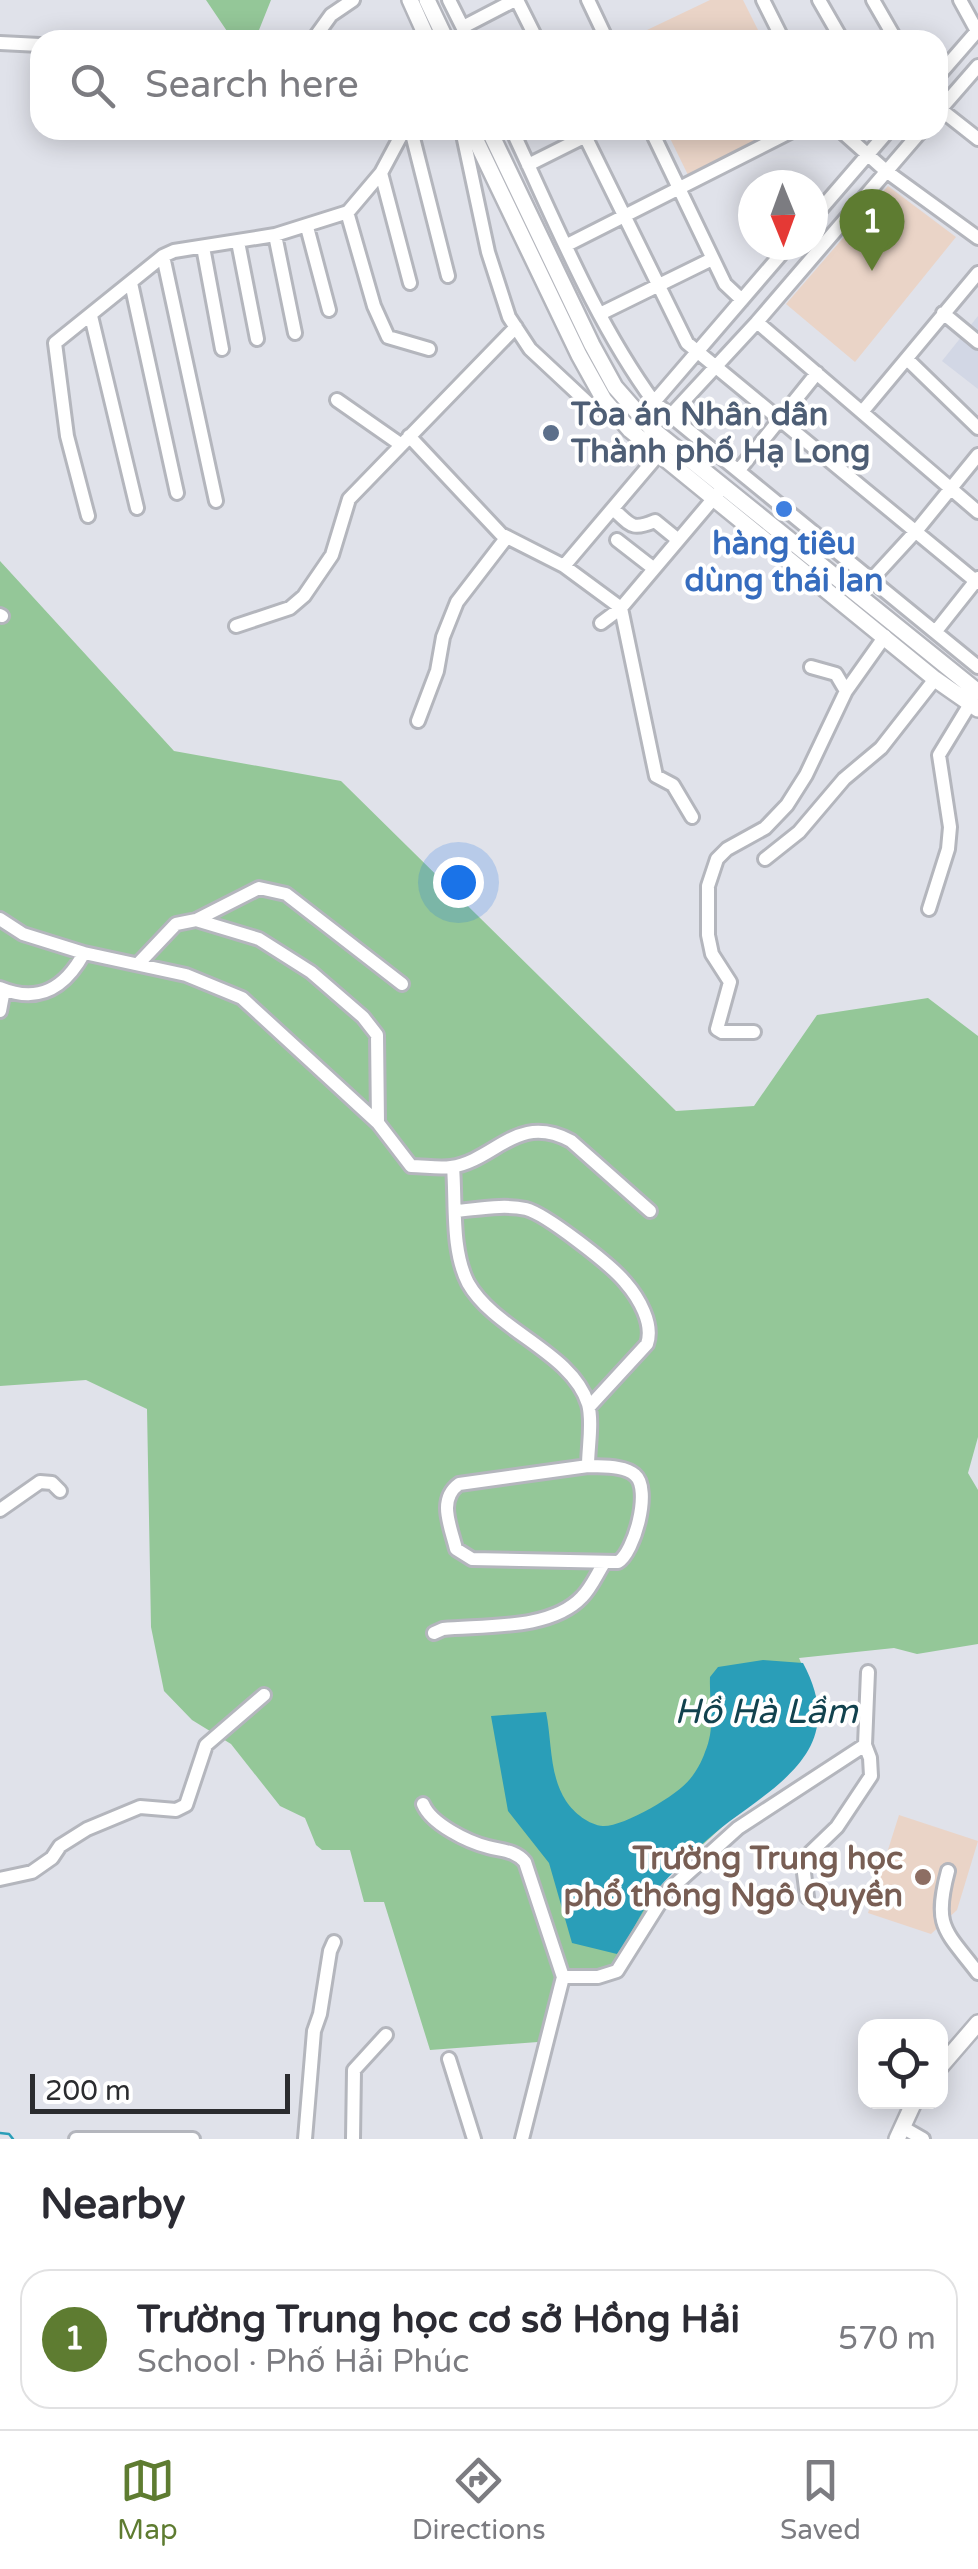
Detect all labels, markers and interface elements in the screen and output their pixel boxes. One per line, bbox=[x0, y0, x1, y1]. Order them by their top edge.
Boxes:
search box bbox=[30, 30, 948, 140]
icon: search bbox=[65, 58, 120, 113]
text: Search here bbox=[145, 62, 359, 108]
north arrow bbox=[738, 170, 828, 260]
pin: 1 bbox=[840, 188, 904, 271]
place label: Tòa án Nhân dân Thành phố Hạ Long bbox=[570, 396, 871, 471]
marker: Tòa án Nhân dân Thành phố Hạ Long bbox=[540, 422, 562, 444]
marker: hàng tiêu dùng thái lan bbox=[773, 498, 795, 520]
place label: hàng tiêu dùng thái lan bbox=[684, 525, 884, 600]
your location bbox=[433, 857, 484, 908]
water label: Hồ Hà Lầm bbox=[674, 1691, 859, 1733]
place label: Trường Trung học phổ thông Ngô Quyền bbox=[563, 1840, 903, 1915]
marker: Trường Trung học phổ thông Ngô Quyền bbox=[912, 1866, 934, 1888]
map controls bbox=[858, 2019, 948, 2109]
button: locate bbox=[858, 2019, 948, 2109]
scale bar bbox=[30, 2069, 290, 2114]
text: 200 m bbox=[45, 2074, 131, 2108]
text: Nearby bbox=[40, 2179, 185, 2230]
text: Trường Trung học cơ sở Hồng Hải bbox=[137, 2297, 740, 2343]
text: 1 bbox=[64, 2320, 85, 2358]
text: 570 m bbox=[838, 2320, 936, 2358]
text: School · Phố Hải Phúc bbox=[137, 2343, 469, 2381]
tab: Map bbox=[117, 2453, 178, 2547]
tab: Directions bbox=[412, 2453, 546, 2547]
tab: Saved bbox=[780, 2453, 861, 2547]

